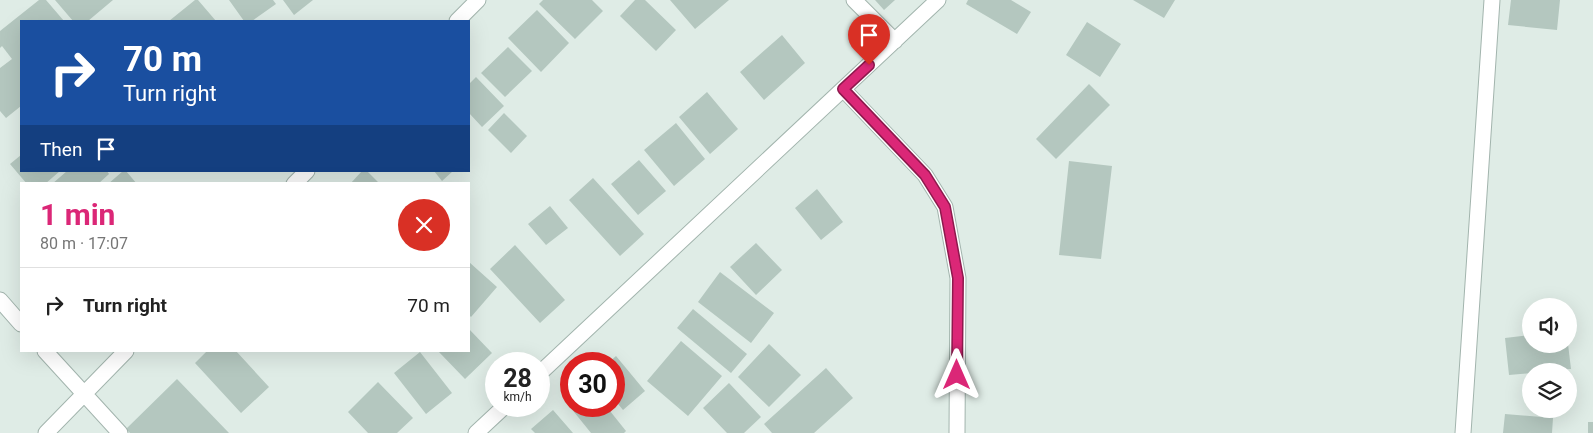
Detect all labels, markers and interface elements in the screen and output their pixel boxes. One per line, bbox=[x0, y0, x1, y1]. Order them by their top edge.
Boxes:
pin bbox=[848, 14, 890, 65]
icon: arrive bbox=[855, 21, 883, 49]
text: 70 m bbox=[123, 39, 202, 80]
icon: right bbox=[40, 40, 105, 105]
text: Turn right bbox=[123, 81, 217, 106]
icon: arrive bbox=[92, 135, 120, 163]
text: Then bbox=[40, 138, 82, 161]
text: 1 min bbox=[40, 197, 115, 232]
button: close bbox=[398, 199, 450, 251]
text: 80 m · 17:07 bbox=[40, 234, 128, 253]
icon: right bbox=[40, 291, 68, 319]
text: Turn right bbox=[83, 294, 167, 317]
text: 70 m bbox=[407, 294, 450, 317]
map controls bbox=[1522, 298, 1577, 418]
button: sound bbox=[1522, 298, 1577, 353]
position arrow bbox=[930, 348, 982, 400]
speed limit sign: 30 bbox=[560, 352, 625, 417]
button: layers bbox=[1522, 363, 1577, 418]
text: 28 bbox=[503, 364, 532, 393]
text: km/h bbox=[503, 390, 532, 404]

